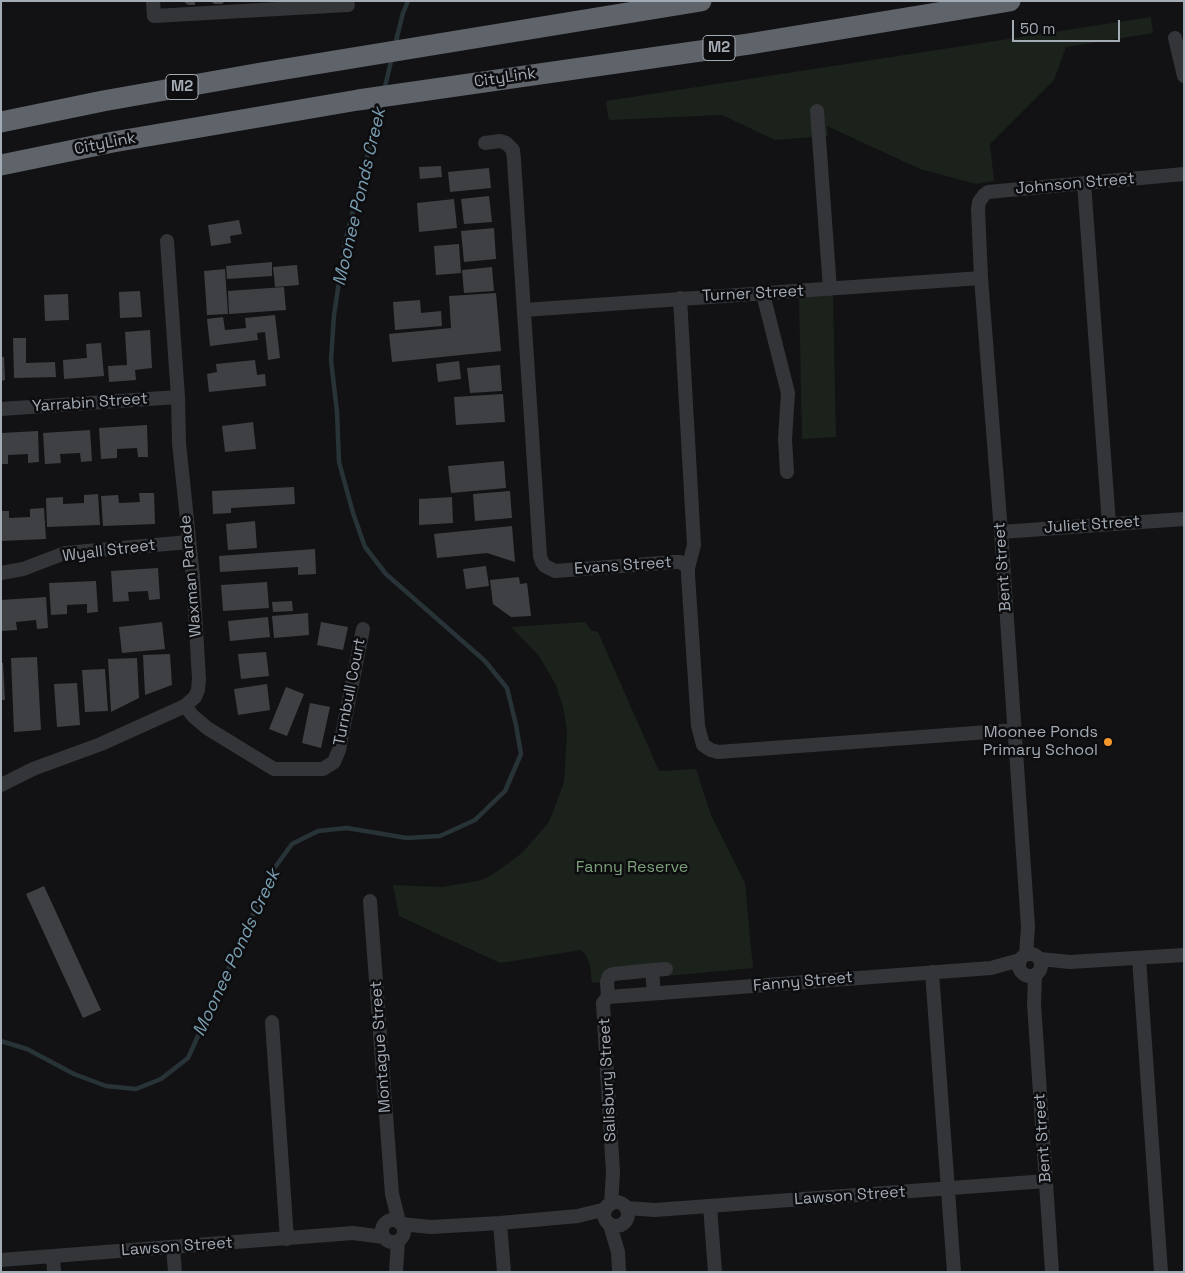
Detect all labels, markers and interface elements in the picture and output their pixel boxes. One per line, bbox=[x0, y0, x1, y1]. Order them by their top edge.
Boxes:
scale bar bbox=[1015, 10, 1122, 42]
text: 50 m bbox=[1020, 19, 1055, 38]
road number: M2 bbox=[703, 36, 735, 60]
street label: CityLink bbox=[473, 64, 537, 92]
road number: M2 bbox=[166, 74, 198, 100]
water label: Moonee Ponds Creek bbox=[329, 106, 391, 288]
street label: CityLink bbox=[73, 129, 137, 159]
street label: Johnson Street bbox=[1015, 169, 1135, 199]
street label: Turner Street bbox=[701, 282, 805, 306]
street label: Yarrabin Street bbox=[32, 389, 148, 417]
street label: Juliet Street bbox=[1043, 512, 1141, 538]
street label: Waxman Parade bbox=[176, 514, 206, 638]
street label: Bent Street bbox=[990, 521, 1016, 613]
street label: Wyall Street bbox=[61, 536, 157, 566]
street label: Evans Street bbox=[574, 553, 672, 579]
street label: Turnbull Court bbox=[330, 637, 370, 747]
place label: Moonee Ponds Primary School bbox=[983, 723, 1098, 761]
marker: Moonee Ponds Primary School bbox=[1102, 736, 1114, 748]
park label: Fanny Reserve bbox=[576, 858, 688, 878]
water label: Moonee Ponds Creek bbox=[189, 866, 285, 1040]
street label: Fanny Street bbox=[752, 968, 854, 996]
street label: Montague Street bbox=[367, 980, 395, 1114]
street label: Salisbury Street bbox=[595, 1017, 621, 1143]
street label: Bent Street bbox=[1030, 1092, 1056, 1184]
street label: Lawson Street bbox=[794, 1183, 906, 1209]
street label: Lawson Street bbox=[121, 1234, 233, 1260]

